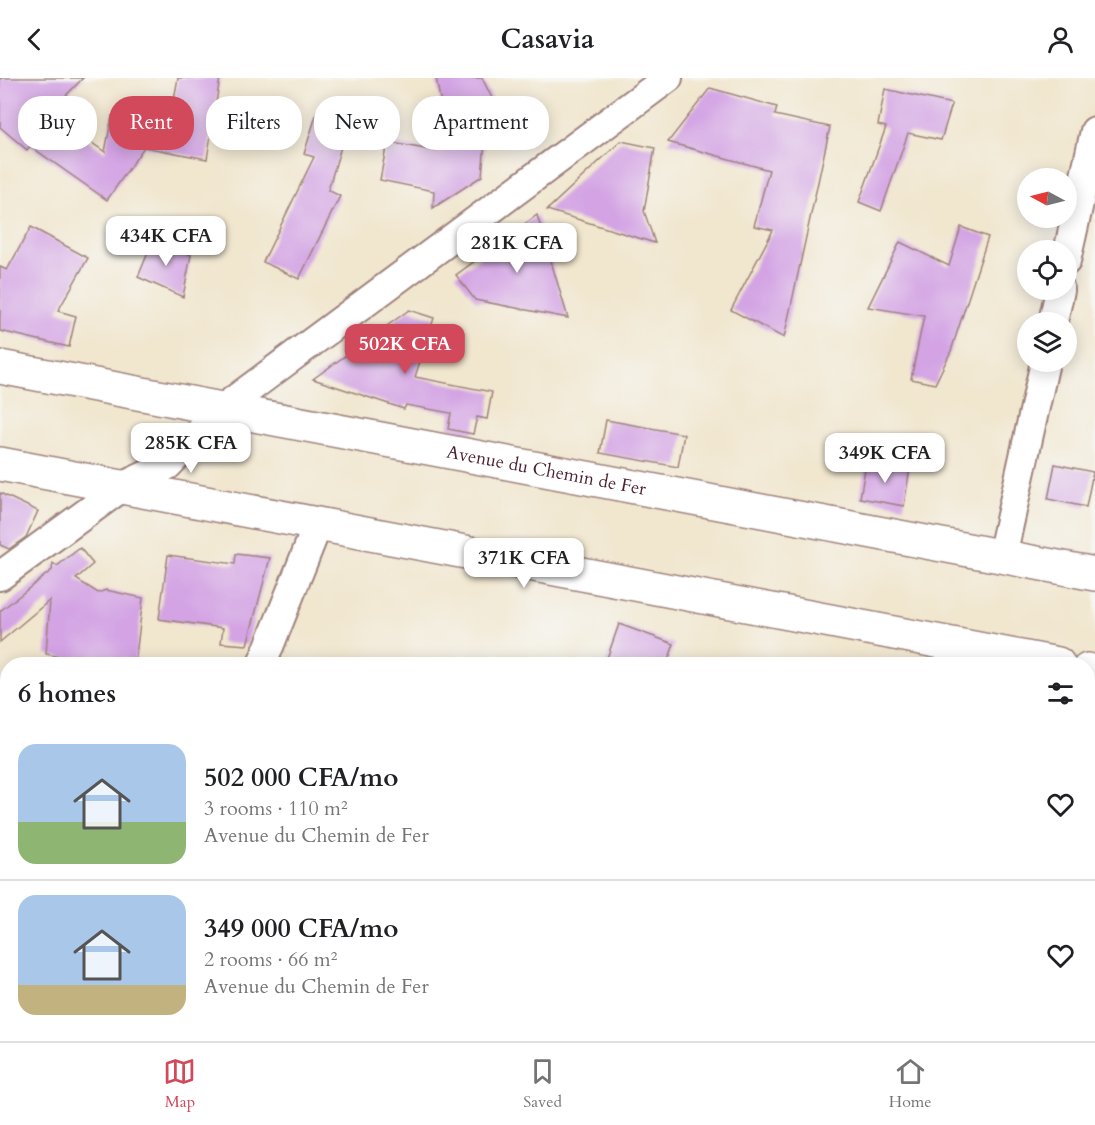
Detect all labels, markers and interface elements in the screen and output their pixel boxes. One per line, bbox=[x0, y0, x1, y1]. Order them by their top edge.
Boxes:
text: Casavia bbox=[501, 21, 594, 58]
icon: back bbox=[18, 23, 51, 56]
icon: person bbox=[1044, 23, 1077, 56]
chip: Buy bbox=[18, 96, 97, 150]
chip: Rent bbox=[109, 96, 194, 150]
chip: Filters bbox=[206, 96, 302, 150]
chip: New bbox=[314, 96, 400, 150]
chip: Apartment bbox=[412, 96, 549, 150]
north arrow bbox=[1017, 168, 1077, 228]
map controls bbox=[1017, 168, 1077, 372]
pin: 434K CFA bbox=[104, 216, 228, 267]
text: 434K CFA bbox=[120, 222, 212, 249]
pin: 281K CFA bbox=[455, 223, 579, 274]
text: 281K CFA bbox=[471, 229, 563, 256]
button: locate bbox=[1017, 240, 1077, 300]
button: layers bbox=[1017, 312, 1077, 372]
pin: 502K CFA bbox=[343, 324, 467, 375]
text: 502K CFA bbox=[359, 330, 451, 357]
pin: 285K CFA bbox=[129, 423, 253, 474]
text: 285K CFA bbox=[145, 429, 237, 456]
pin: 349K CFA bbox=[823, 433, 947, 484]
street label: Avenue du Chemin de Fer bbox=[445, 439, 649, 501]
text: 349K CFA bbox=[839, 439, 931, 466]
pin: 371K CFA bbox=[462, 538, 586, 589]
text: 371K CFA bbox=[478, 544, 570, 571]
text: 6 homes bbox=[18, 676, 116, 711]
icon: filters bbox=[1044, 677, 1077, 710]
text: 502 000 CFA/mo bbox=[204, 760, 398, 795]
icon: home bbox=[66, 768, 138, 840]
icon: heart bbox=[1044, 788, 1077, 821]
text: 3 rooms · 110 m² bbox=[204, 795, 348, 822]
text: Avenue du Chemin de Fer bbox=[204, 822, 429, 849]
text: 349 000 CFA/mo bbox=[204, 911, 398, 946]
icon: home bbox=[66, 919, 138, 991]
icon: heart bbox=[1044, 939, 1077, 972]
text: 2 rooms · 66 m² bbox=[204, 946, 337, 973]
text: Avenue du Chemin de Fer bbox=[204, 973, 429, 1000]
tab: Map bbox=[163, 1055, 196, 1113]
tab: Saved bbox=[523, 1055, 562, 1113]
tab: Home bbox=[889, 1055, 932, 1113]

